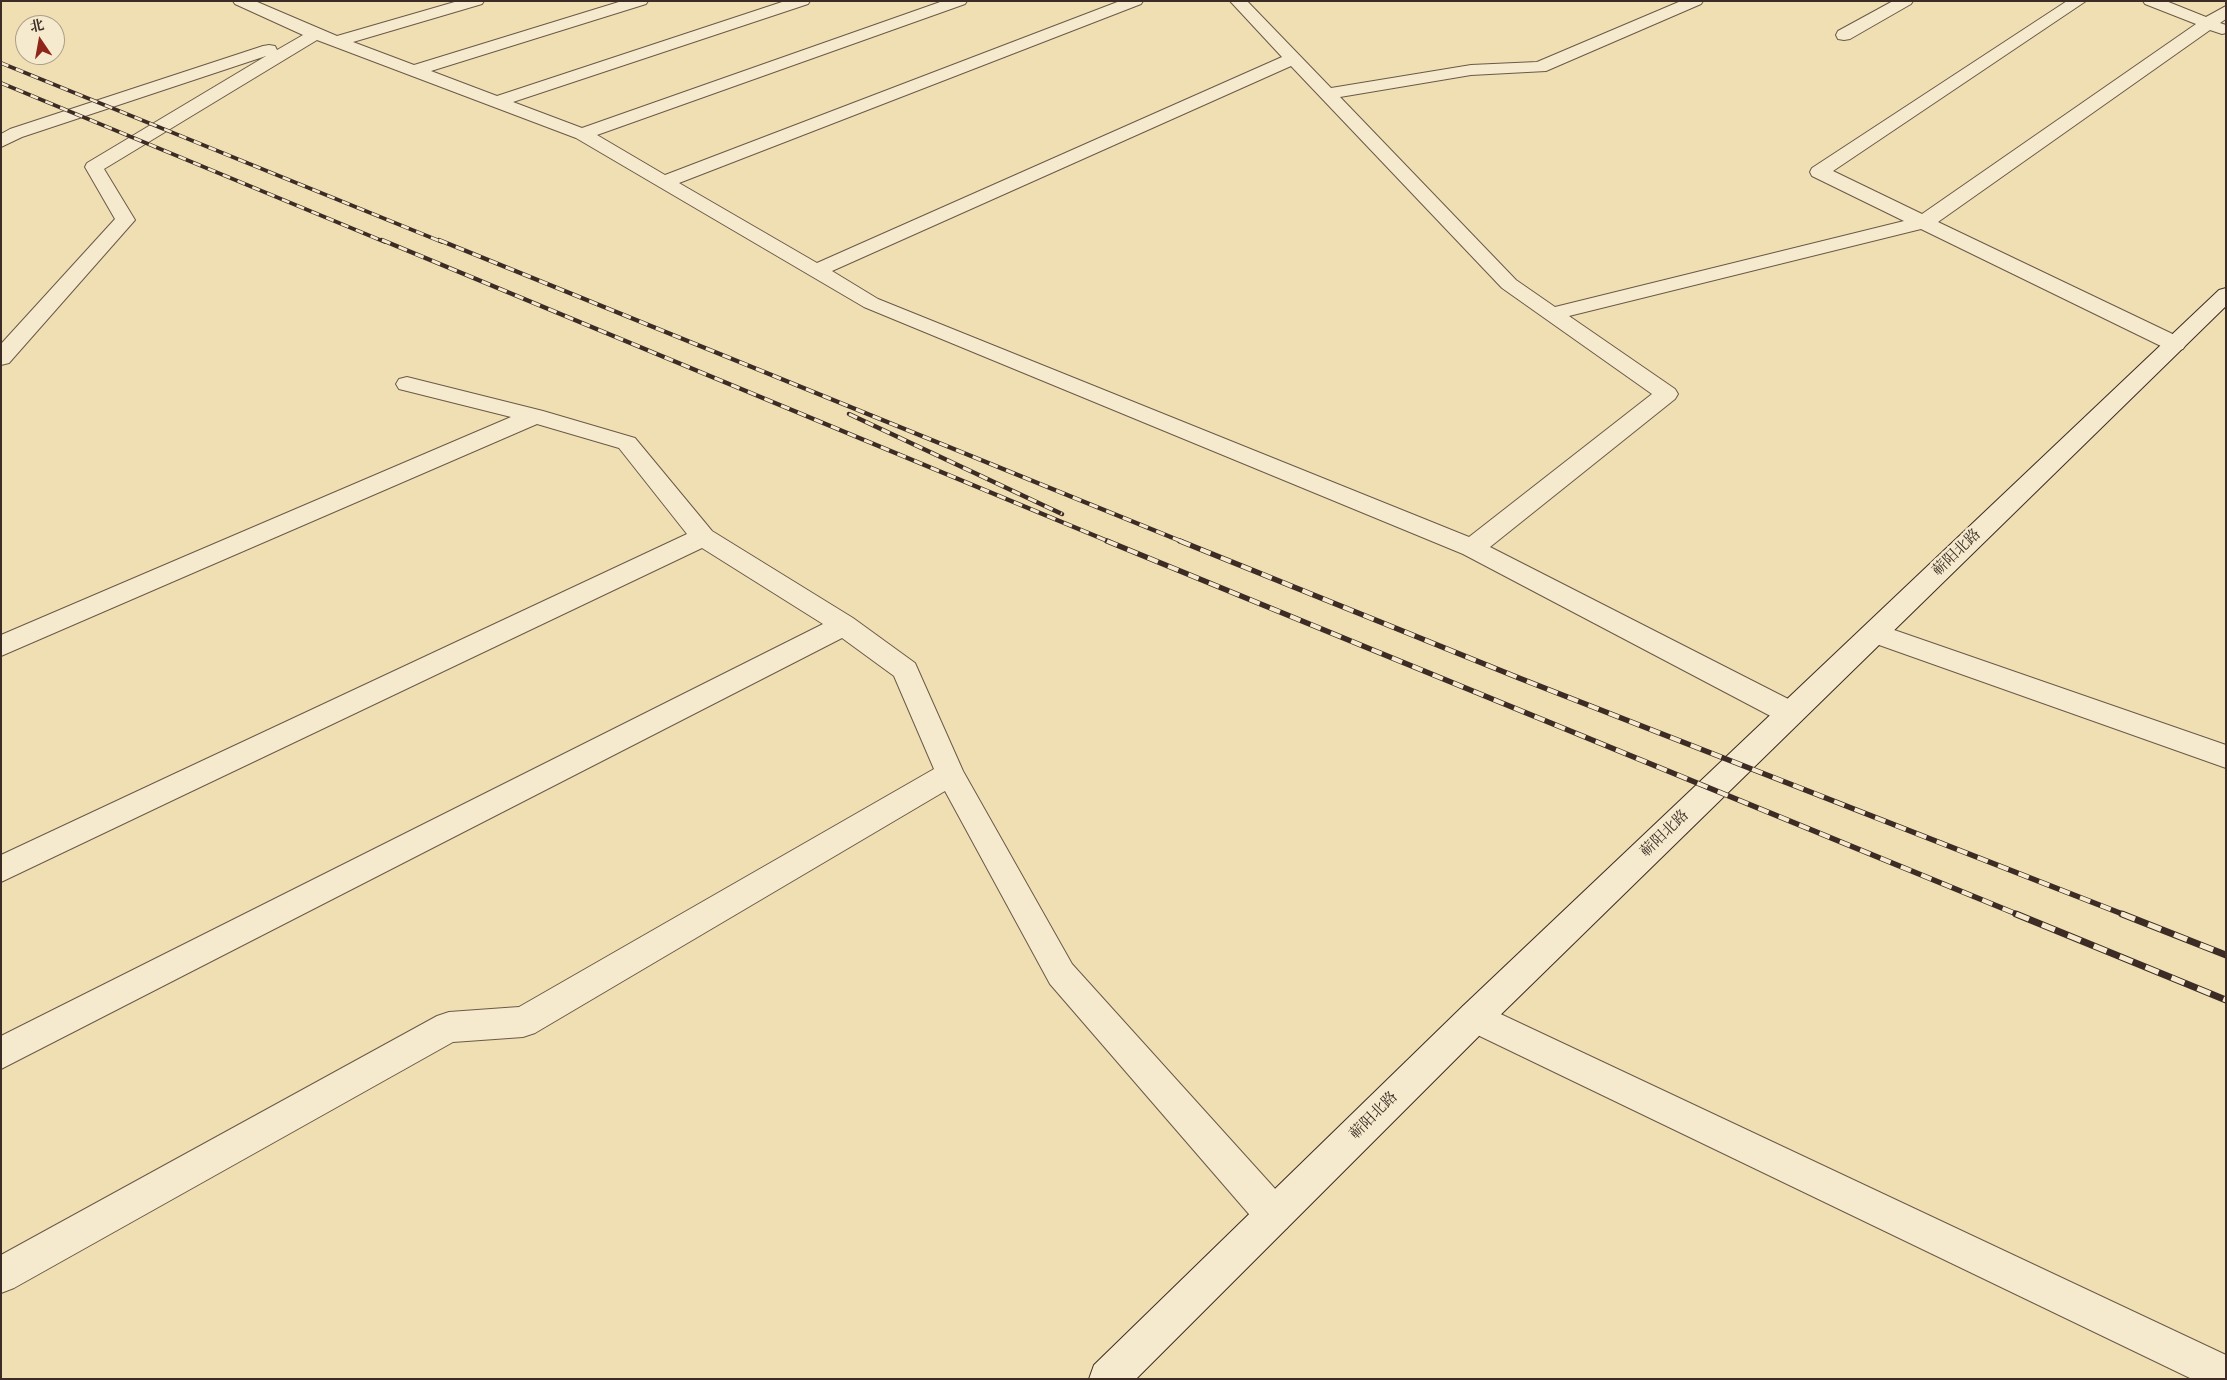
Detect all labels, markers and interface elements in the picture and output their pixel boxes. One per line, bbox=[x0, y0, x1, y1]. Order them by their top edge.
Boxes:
north arrow bbox=[15, 15, 65, 65]
text: 北 bbox=[28, 16, 46, 36]
street label: 蕲阳北路 bbox=[1929, 526, 1985, 580]
street label: 蕲阳北路 bbox=[1637, 807, 1693, 861]
street label: 蕲阳北路 bbox=[1346, 1088, 1402, 1144]

